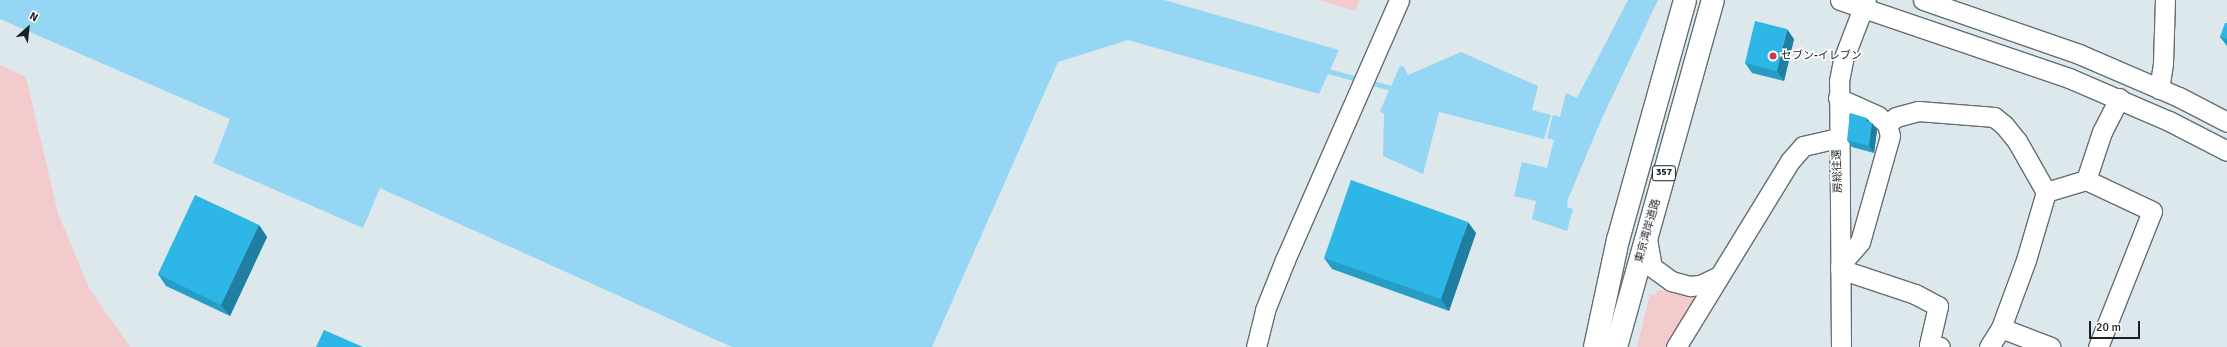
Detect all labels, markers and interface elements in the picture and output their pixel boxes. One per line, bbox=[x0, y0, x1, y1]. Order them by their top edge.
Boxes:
north arrow bbox=[8, 8, 48, 48]
text: N bbox=[27, 9, 40, 24]
place label: セブン-イレブン bbox=[1781, 49, 1862, 63]
marker: セブン-イレブン bbox=[1768, 51, 1778, 61]
street label: 房総往還 bbox=[1831, 149, 1845, 193]
road number: 357 bbox=[1651, 165, 1677, 181]
street label: 東京湾岸道路 bbox=[1633, 197, 1663, 265]
scale bar bbox=[2091, 313, 2142, 339]
text: 20 m bbox=[2096, 320, 2121, 335]

